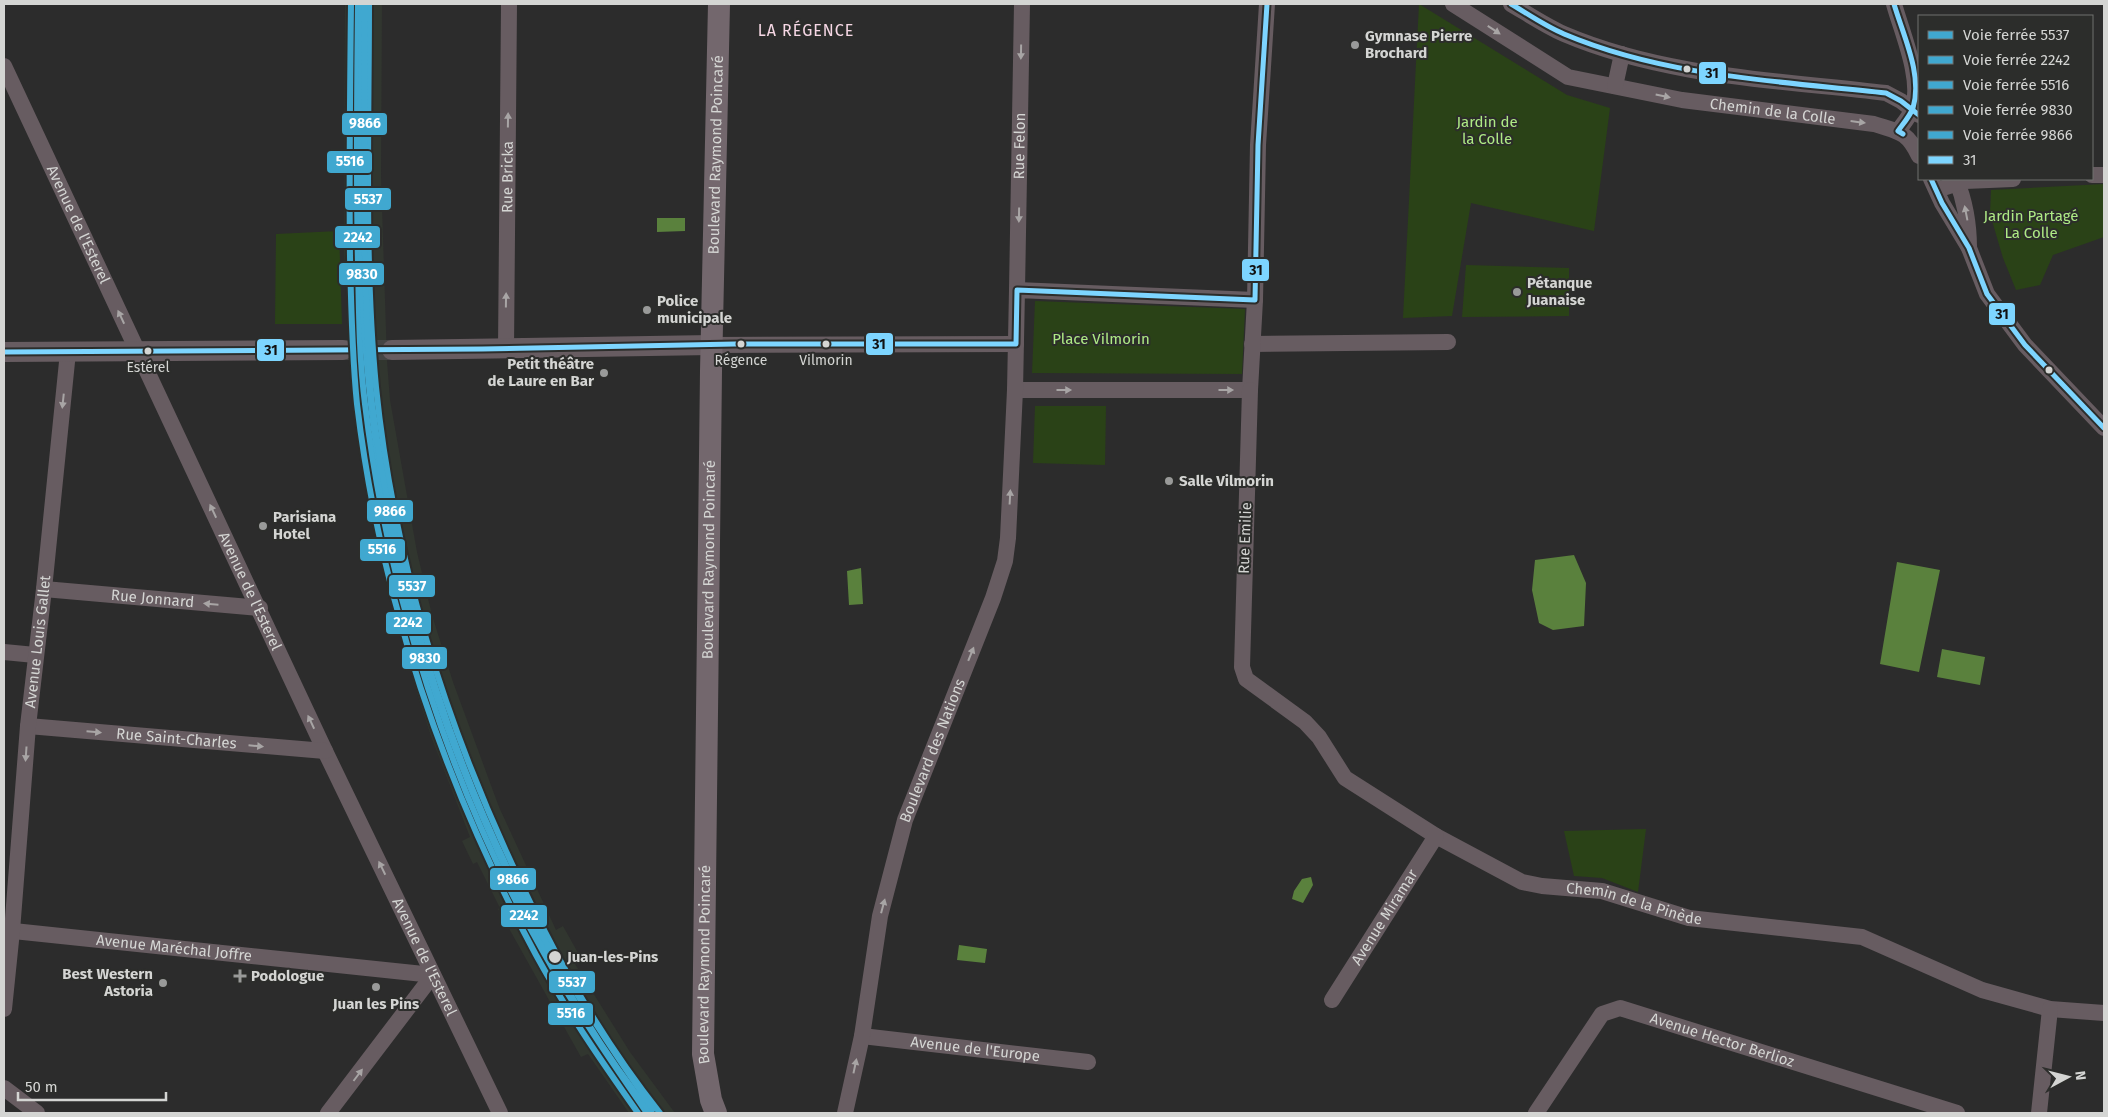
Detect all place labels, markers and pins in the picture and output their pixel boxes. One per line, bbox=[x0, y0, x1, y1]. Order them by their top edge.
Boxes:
place label: Gymnase Pierre Brochard bbox=[1365, 27, 1472, 62]
marker: Gymnase Pierre Brochard bbox=[1349, 39, 1361, 51]
unlabelled marker bbox=[1682, 64, 1692, 74]
place label: Pétanque Juanaise bbox=[1526, 274, 1592, 309]
marker: Pétanque Juanaise bbox=[1511, 286, 1523, 298]
place label: Police municipale bbox=[657, 292, 732, 327]
marker: Police municipale bbox=[641, 304, 653, 316]
marker: Régence bbox=[736, 339, 746, 349]
marker: Vilmorin bbox=[821, 339, 831, 349]
marker: Estérel bbox=[143, 346, 153, 356]
place label: Régence bbox=[715, 352, 767, 369]
place label: Vilmorin bbox=[799, 352, 853, 369]
place label: Petit théâtre de Laure en Bar bbox=[487, 355, 595, 390]
place label: Estérel bbox=[126, 359, 170, 376]
unlabelled marker bbox=[2044, 365, 2054, 375]
marker: Petit théâtre de Laure en Bar bbox=[598, 367, 610, 379]
place label: Salle Vilmorin bbox=[1179, 472, 1274, 490]
marker: Salle Vilmorin bbox=[1163, 475, 1175, 487]
place label: Parisiana Hotel bbox=[273, 508, 336, 543]
marker: Parisiana Hotel bbox=[257, 520, 269, 532]
place label: Juan-les-Pins bbox=[566, 948, 658, 966]
marker: Juan-les-Pins bbox=[547, 949, 563, 965]
place label: Best Western Astoria bbox=[62, 965, 153, 1000]
place label: Podologue bbox=[251, 967, 324, 985]
marker: Podologue bbox=[233, 969, 247, 983]
marker: Best Western Astoria bbox=[157, 977, 169, 989]
marker: Juan les Pins bbox=[370, 981, 382, 993]
place label: Juan les Pins bbox=[332, 995, 419, 1013]

